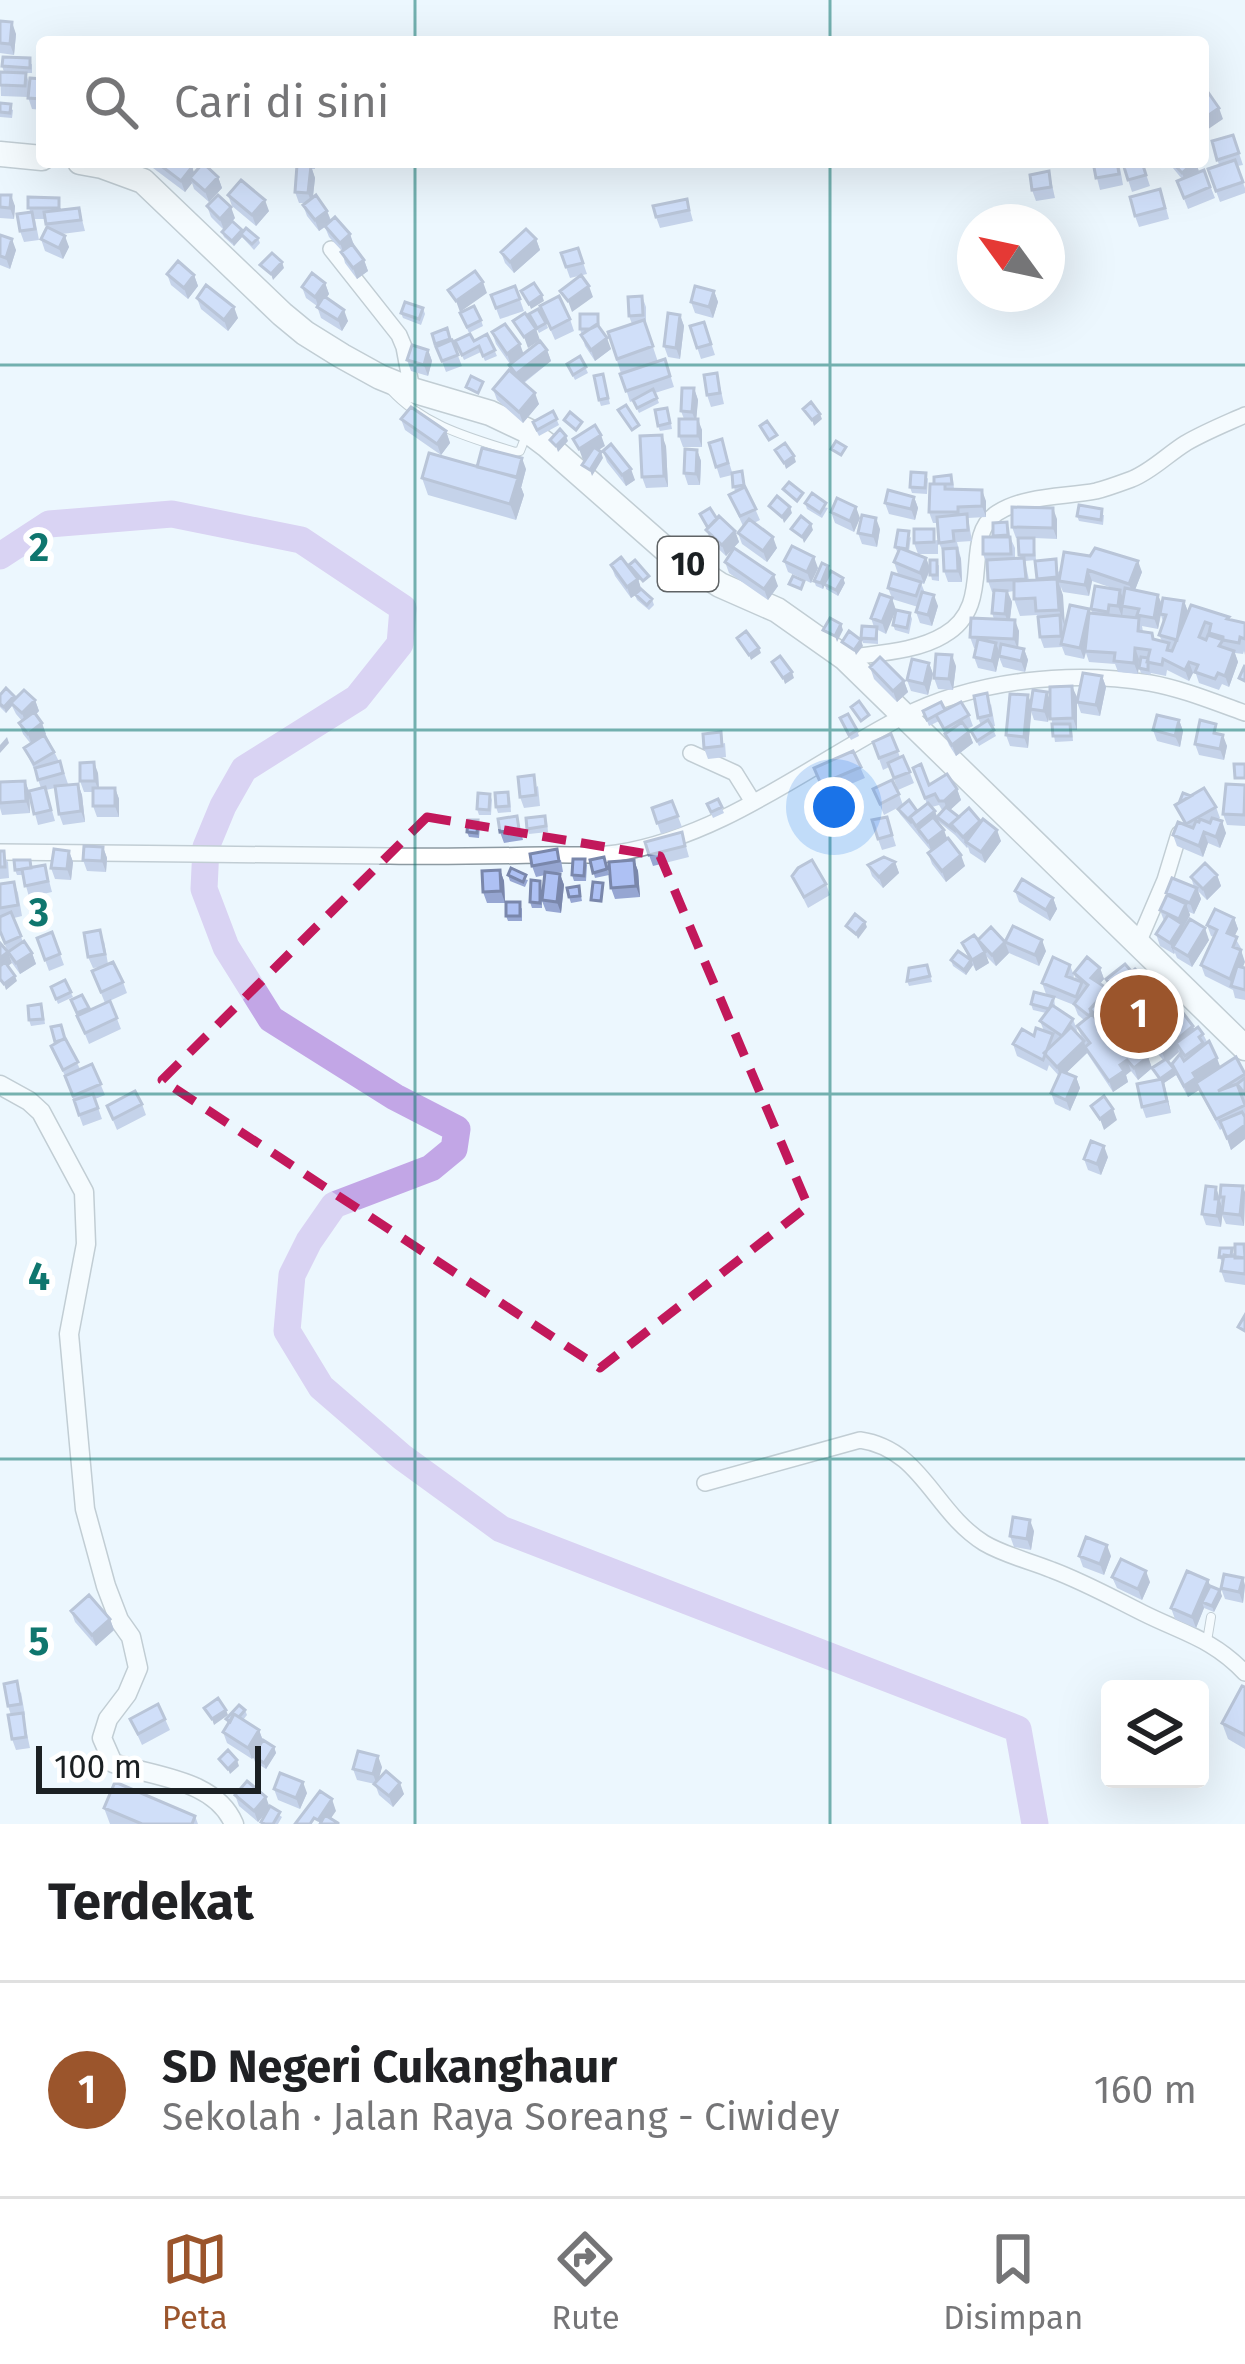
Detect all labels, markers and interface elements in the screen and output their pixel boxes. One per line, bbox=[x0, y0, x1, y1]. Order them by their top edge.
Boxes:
search box bbox=[36, 36, 1209, 168]
icon: search bbox=[78, 69, 144, 135]
text: Cari di sini bbox=[174, 75, 390, 129]
north arrow bbox=[957, 204, 1065, 312]
text: 2 bbox=[29, 525, 49, 571]
road number: 10 bbox=[658, 537, 718, 591]
your location bbox=[804, 777, 864, 837]
text: 3 bbox=[28, 890, 49, 936]
pin: 1 bbox=[1100, 969, 1178, 1059]
text: 4 bbox=[28, 1254, 50, 1300]
text: 5 bbox=[29, 1619, 49, 1665]
map controls bbox=[1101, 1680, 1209, 1788]
button: layers bbox=[1101, 1680, 1209, 1788]
scale bar bbox=[36, 1740, 261, 1793]
text: 100 m bbox=[54, 1747, 142, 1787]
text: Terdekat bbox=[48, 1871, 254, 1933]
text: SD Negeri Cukanghaur bbox=[162, 2040, 617, 2094]
text: 1 bbox=[78, 2067, 96, 2113]
text: 160 m bbox=[1094, 2067, 1197, 2113]
text: Sekolah · Jalan Raya Soreang - Ciwidey bbox=[162, 2094, 839, 2140]
tab: Peta bbox=[162, 2226, 228, 2338]
tab: Rute bbox=[551, 2226, 620, 2338]
tab: Disimpan bbox=[943, 2226, 1083, 2338]

